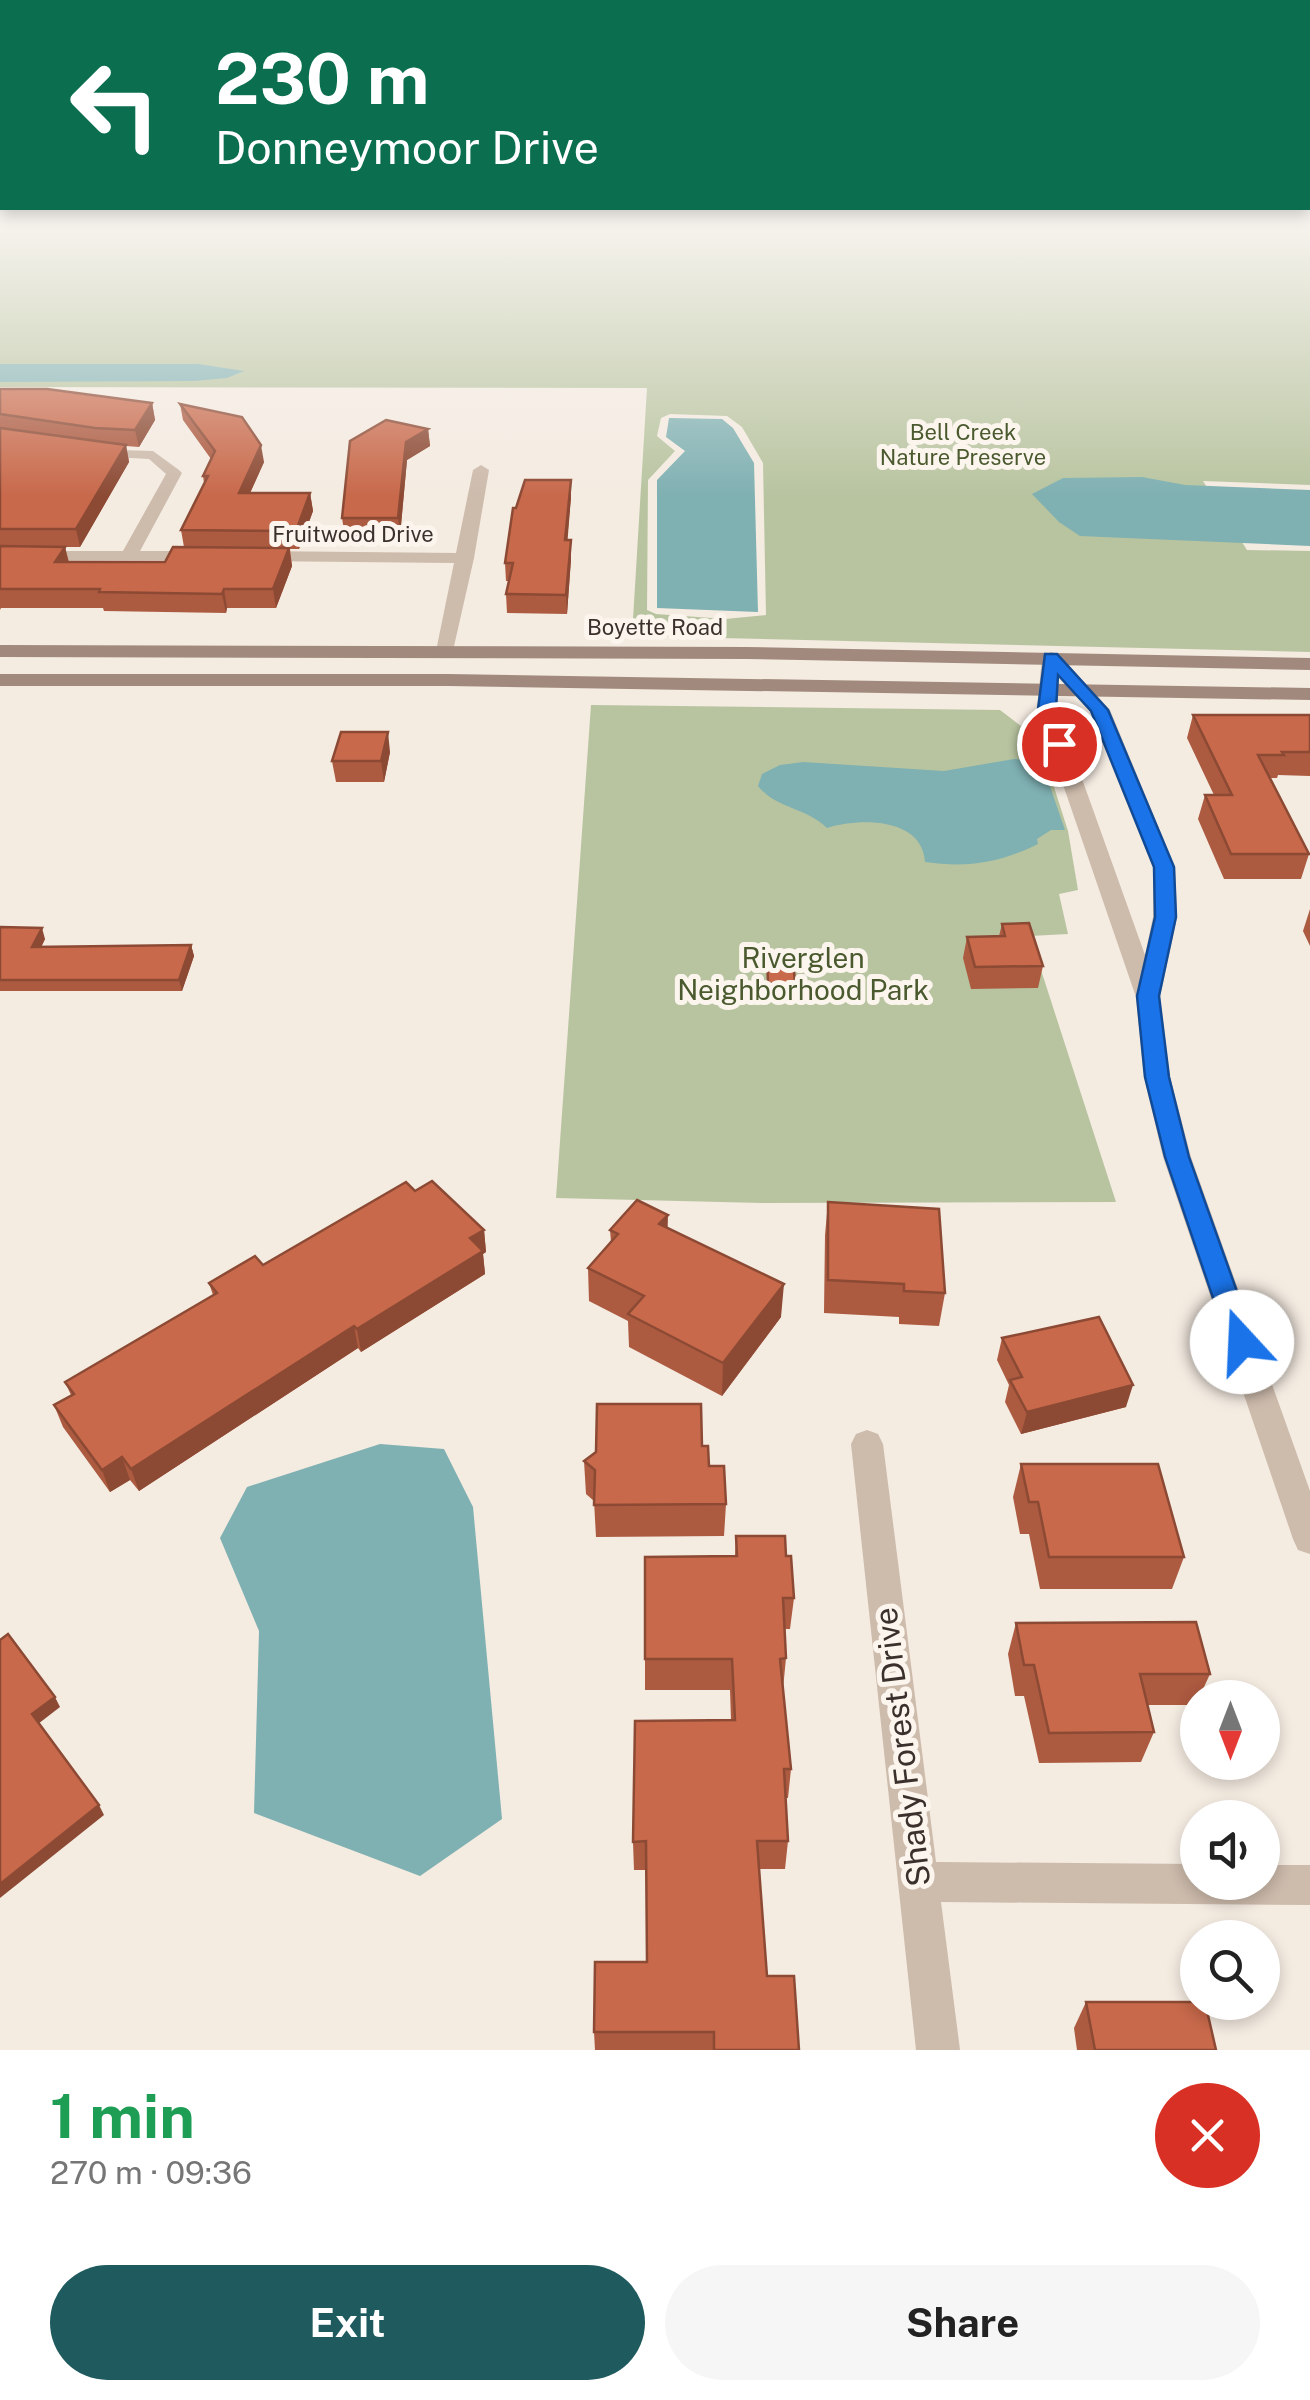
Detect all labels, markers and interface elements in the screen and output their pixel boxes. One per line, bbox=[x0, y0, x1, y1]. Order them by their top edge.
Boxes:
text: 230 m bbox=[215, 37, 429, 120]
icon: left bbox=[50, 40, 180, 170]
text: Donneymoor Drive bbox=[215, 121, 599, 174]
park label: Bell Creek Nature Preserve bbox=[880, 419, 1046, 470]
street label: Fruitwood Drive bbox=[272, 521, 434, 547]
street label: Boyette Road bbox=[587, 614, 723, 640]
pin bbox=[1017, 702, 1102, 787]
icon: arrive bbox=[1032, 717, 1087, 772]
park label: Riverglen Neighborhood Park bbox=[677, 941, 929, 1006]
position arrow bbox=[1190, 1290, 1294, 1394]
street label: Shady Forest Drive bbox=[867, 1605, 937, 1889]
north arrow bbox=[1180, 1680, 1280, 1780]
map controls bbox=[1180, 1680, 1280, 2020]
button: sound bbox=[1180, 1800, 1280, 1900]
button: search bbox=[1180, 1920, 1280, 2020]
text: 1 min bbox=[50, 2081, 195, 2152]
button: close bbox=[1155, 2083, 1260, 2188]
text: 270 m · 09:36 bbox=[50, 2154, 252, 2191]
button: Exit bbox=[50, 2265, 645, 2380]
button: Share bbox=[665, 2265, 1260, 2380]

